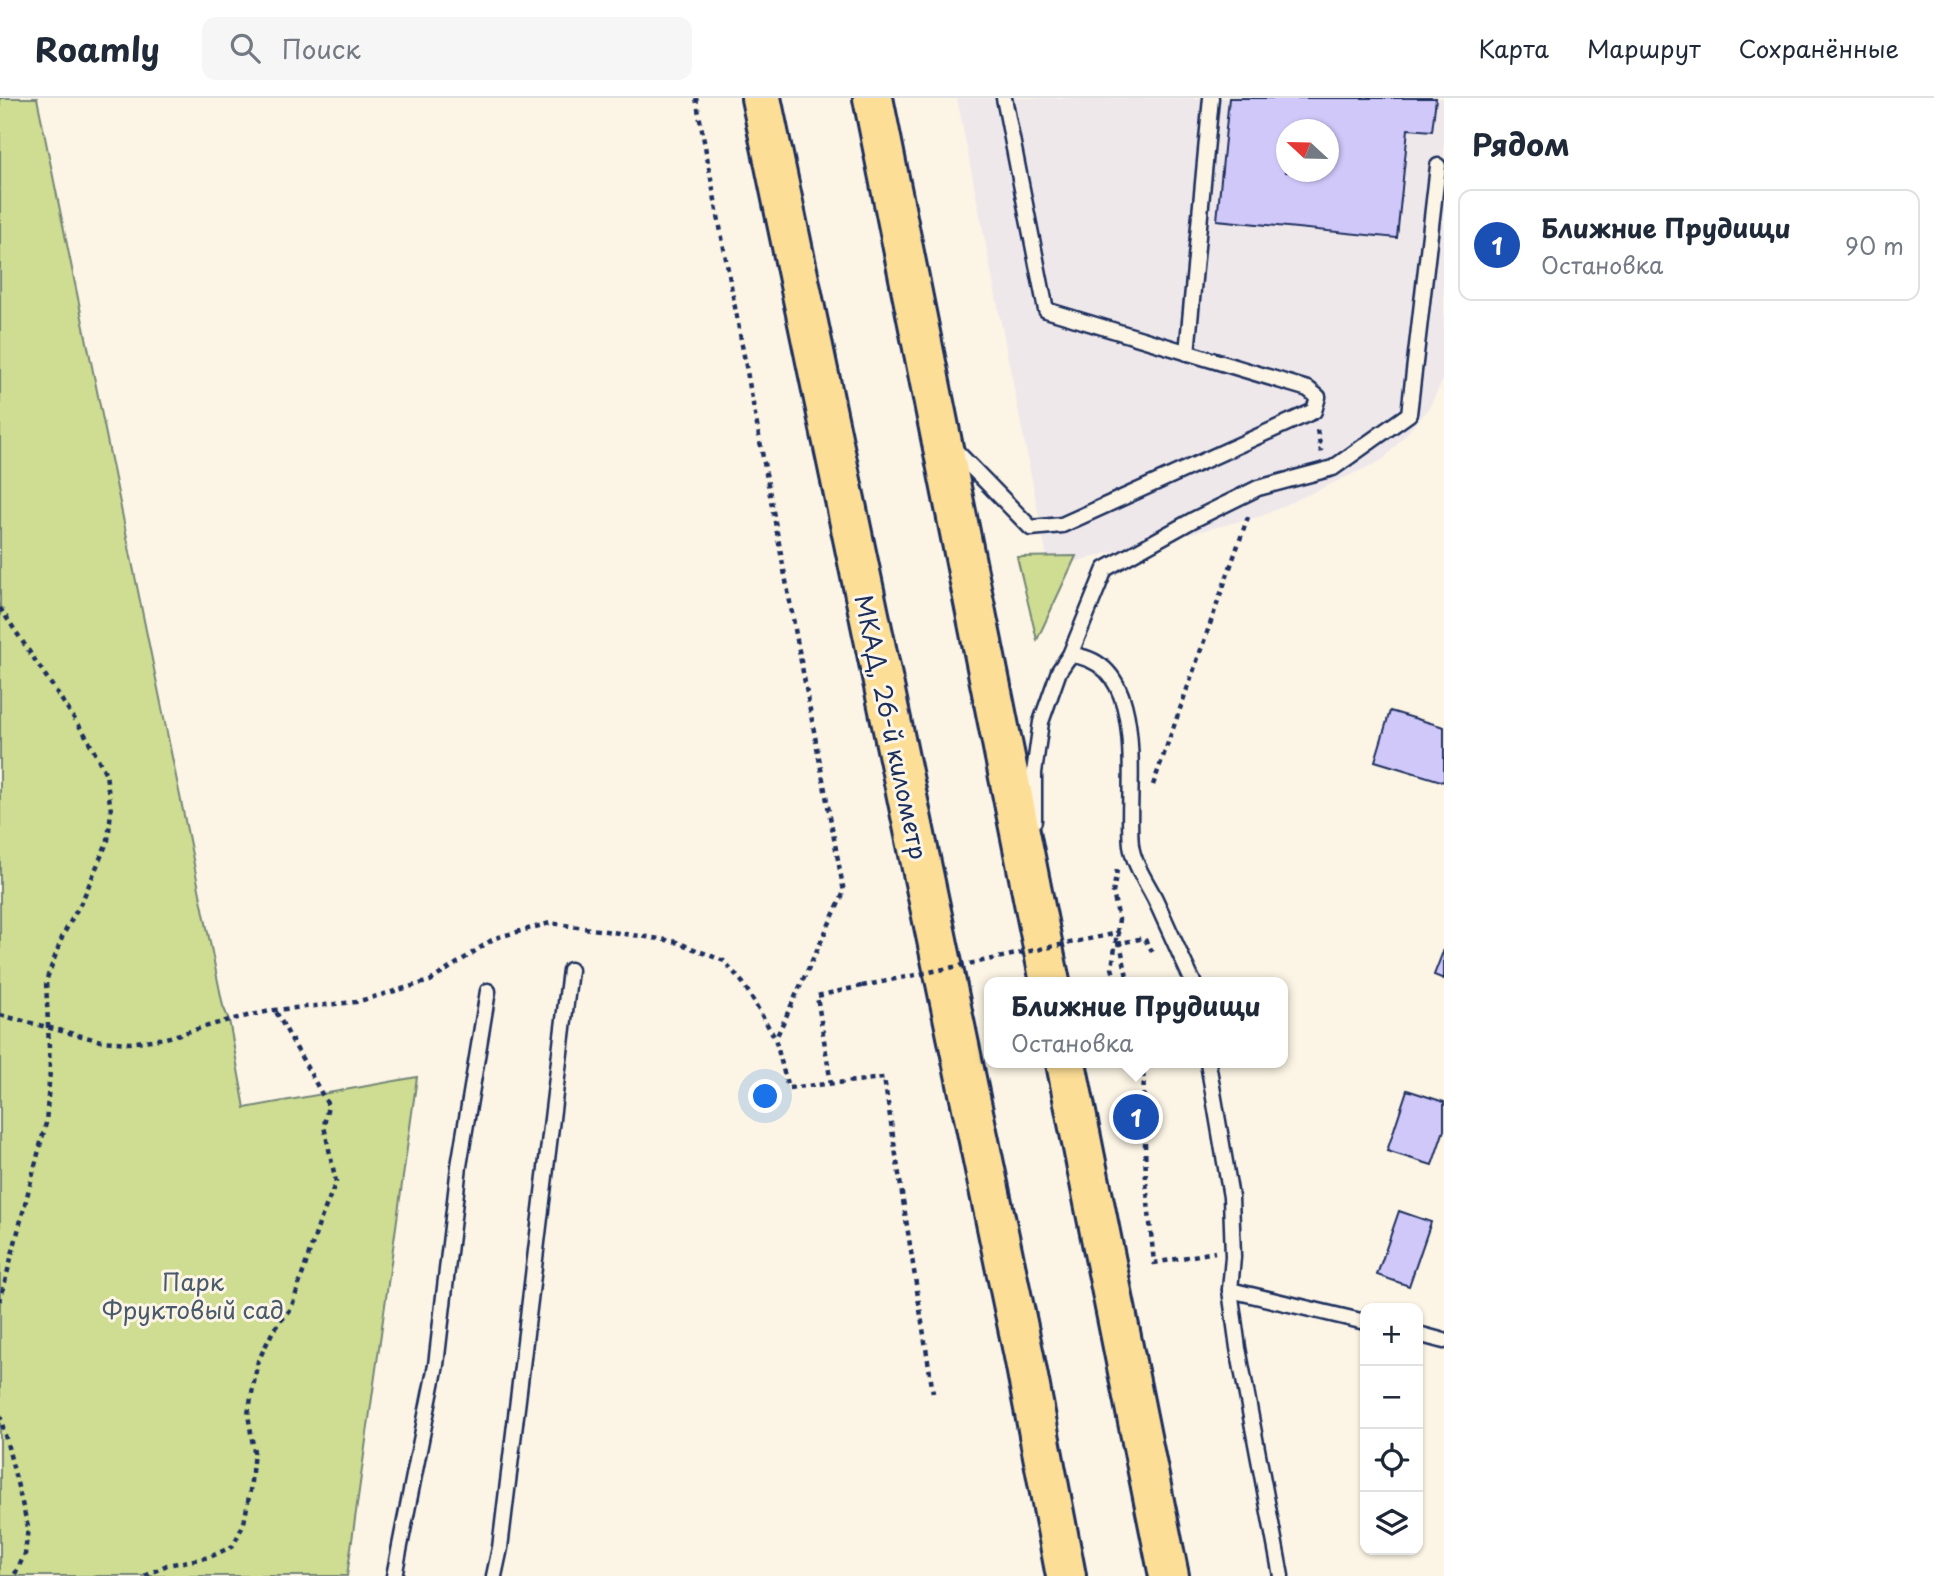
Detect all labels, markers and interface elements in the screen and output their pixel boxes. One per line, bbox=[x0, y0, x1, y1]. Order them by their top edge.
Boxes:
search box bbox=[202, 17, 692, 80]
text: Roamly bbox=[35, 23, 160, 73]
icon: search bbox=[226, 29, 264, 67]
text: Поиск bbox=[282, 29, 361, 68]
text: Карта bbox=[1478, 30, 1549, 66]
text: Маршрут bbox=[1587, 30, 1701, 66]
text: Сохранённые bbox=[1739, 30, 1899, 66]
north arrow bbox=[1276, 119, 1339, 182]
text: Рядом bbox=[1472, 121, 1570, 166]
text: Ближние Прудищи bbox=[1541, 208, 1791, 247]
text: 1 bbox=[1492, 228, 1503, 263]
text: 90 m bbox=[1845, 228, 1904, 263]
text: Остановка bbox=[1541, 247, 1663, 282]
street label: МКАД, 26-й километр bbox=[846, 591, 938, 863]
popup bbox=[984, 977, 1288, 1068]
text: Ближние Прудищи bbox=[1011, 986, 1261, 1025]
text: Остановка bbox=[1011, 1025, 1133, 1060]
your location bbox=[748, 1079, 782, 1113]
pin: 1 bbox=[1113, 1091, 1159, 1143]
park label: Парк Фруктовый сад bbox=[102, 1263, 284, 1327]
map controls bbox=[1360, 1303, 1423, 1555]
button: + bbox=[1360, 1303, 1423, 1366]
button: − bbox=[1360, 1366, 1423, 1429]
button: locate bbox=[1360, 1429, 1423, 1492]
button: layers bbox=[1360, 1492, 1423, 1555]

